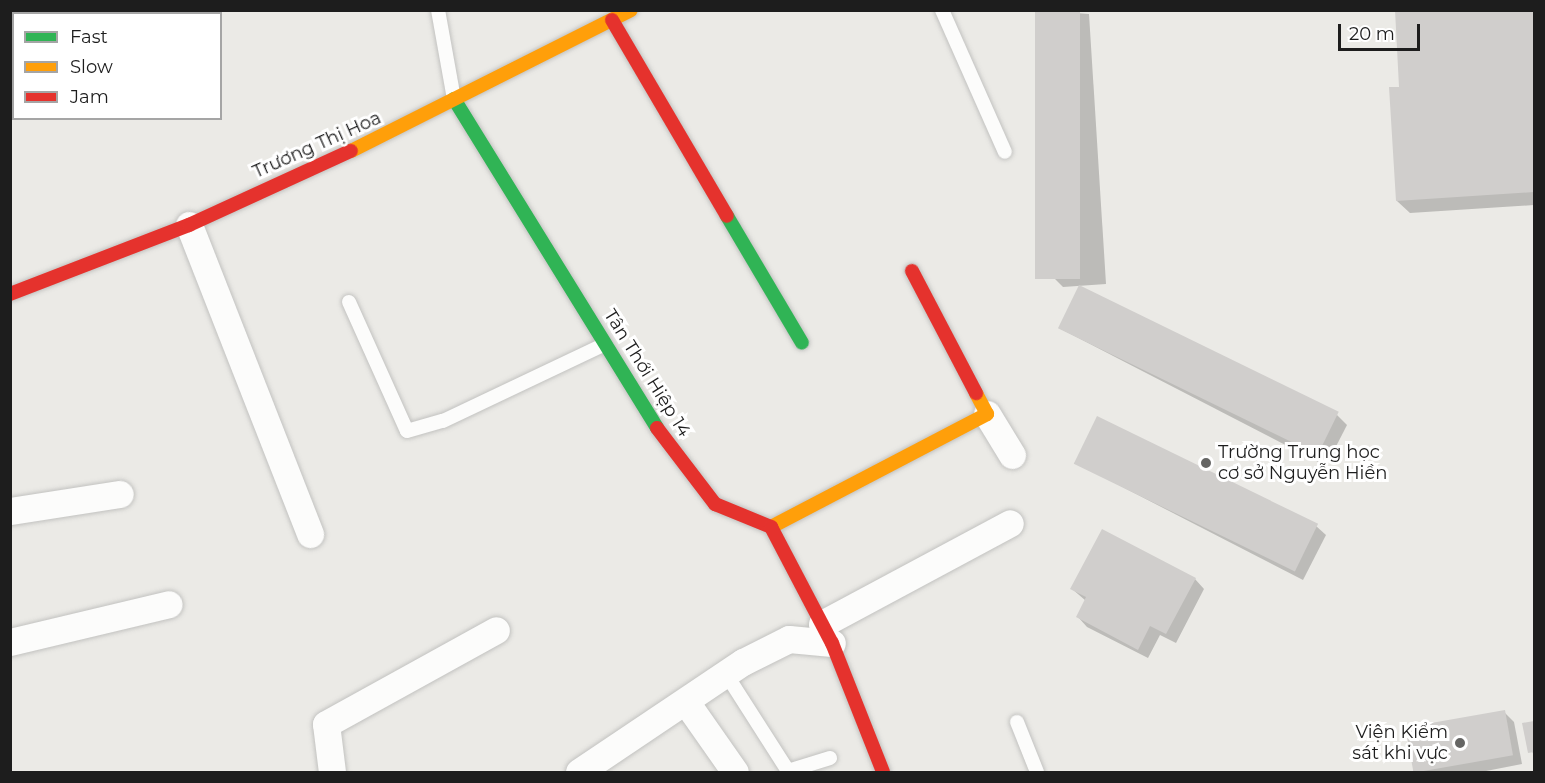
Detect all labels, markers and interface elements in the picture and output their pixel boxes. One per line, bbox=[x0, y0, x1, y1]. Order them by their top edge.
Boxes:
legend bbox=[12, 12, 222, 120]
scale bar bbox=[1341, 12, 1424, 50]
text: 20 m bbox=[1349, 23, 1395, 45]
text: Fast bbox=[70, 26, 108, 48]
text: Slow bbox=[70, 56, 113, 78]
text: Jam bbox=[70, 86, 109, 108]
street label: Trương Thị Hoa bbox=[249, 107, 385, 183]
street label: Tân Thới Hiệp 14 bbox=[599, 305, 695, 441]
place label: Trường Trung học cơ sở Nguyễn Hiền bbox=[1218, 442, 1388, 484]
marker: Trường Trung học cơ sở Nguyễn Hiền bbox=[1199, 456, 1213, 470]
place label: Viện Kiểm sát khi vực bbox=[1352, 722, 1448, 764]
marker: Viện Kiểm sát khi vực bbox=[1453, 736, 1467, 750]

